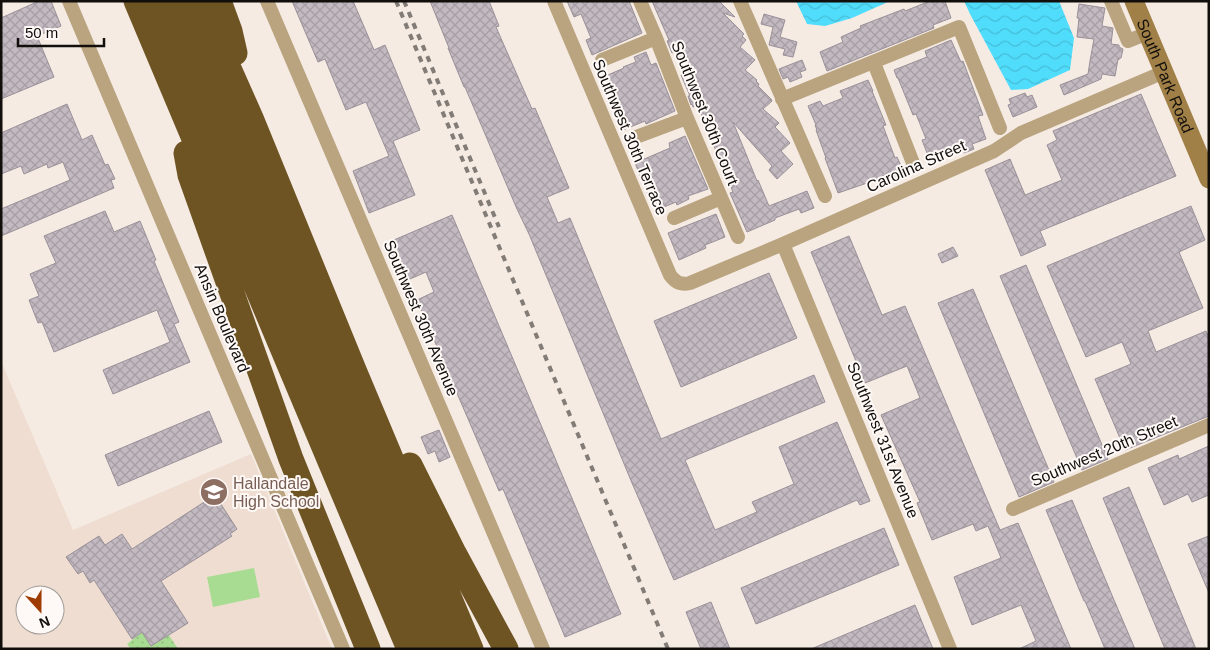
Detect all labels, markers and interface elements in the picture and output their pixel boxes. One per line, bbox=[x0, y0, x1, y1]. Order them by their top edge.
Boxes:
scale bar bbox=[18, 15, 104, 47]
street label: South Park Road bbox=[1134, 16, 1197, 135]
text: 50 m bbox=[25, 24, 58, 41]
street label: Southwest 30th Court bbox=[668, 38, 742, 188]
street label: Southwest 30th Terrace bbox=[589, 56, 671, 218]
street label: Carolina Street bbox=[864, 136, 969, 195]
street label: Southwest 30th Avenue bbox=[380, 237, 462, 399]
street label: Ansin Boulevard bbox=[191, 261, 253, 375]
street label: Southwest 31st Avenue bbox=[844, 359, 922, 521]
street label: Southwest 20th Street bbox=[1028, 412, 1180, 490]
place label: Hallandale High School bbox=[233, 475, 319, 510]
school or university icon: Hallandale High School bbox=[199, 477, 229, 507]
north arrow bbox=[15, 585, 65, 635]
text: N bbox=[37, 613, 52, 631]

